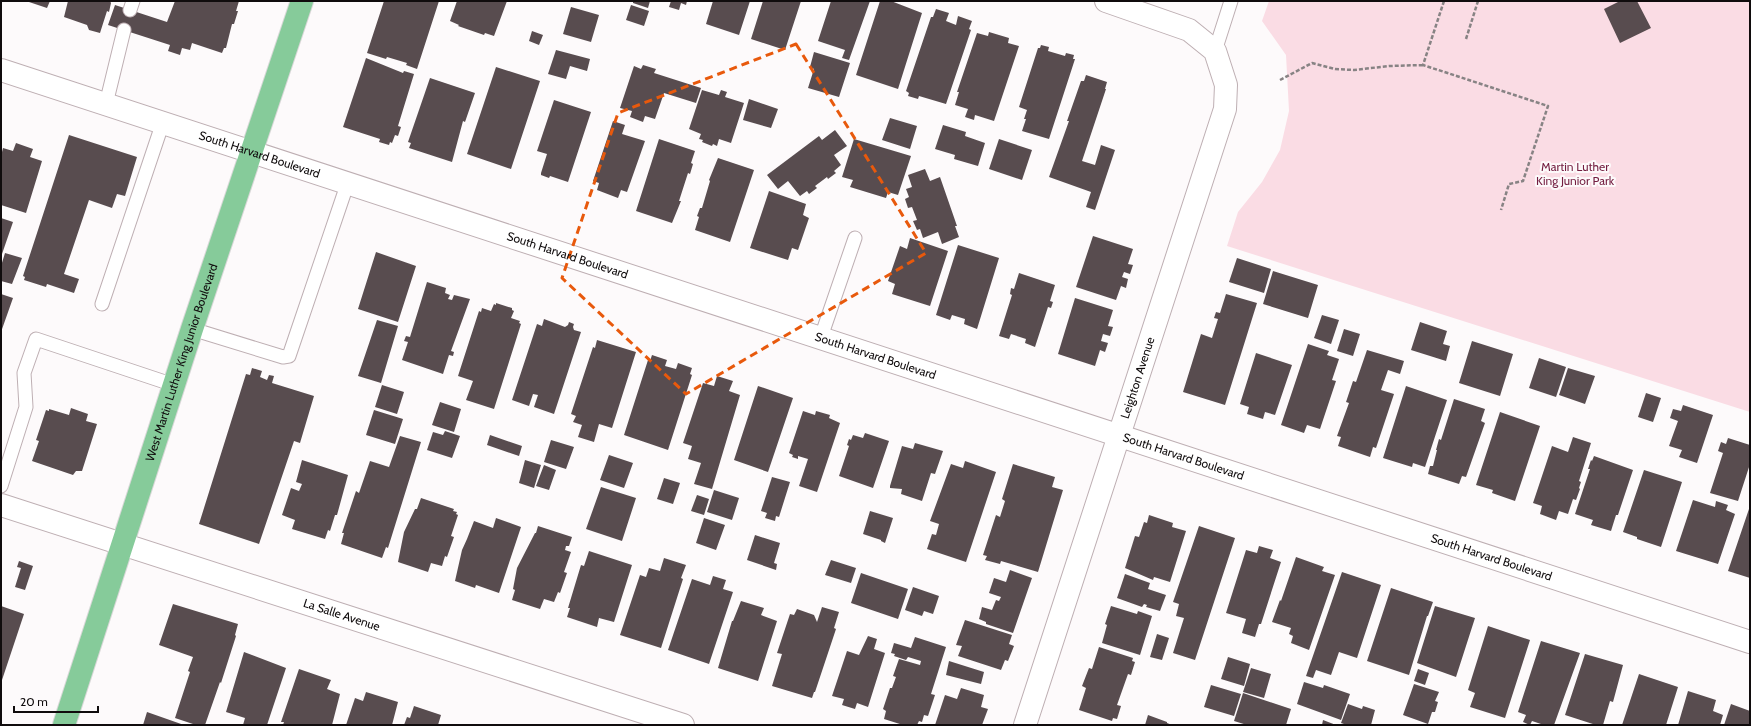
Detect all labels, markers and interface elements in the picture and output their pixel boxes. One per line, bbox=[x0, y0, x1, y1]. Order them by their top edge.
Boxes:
street label: South Harvard Boulevard bbox=[197, 127, 322, 181]
park label: Martin Luther King Junior Park bbox=[1536, 159, 1615, 188]
street label: South Harvard Boulevard bbox=[505, 228, 630, 282]
street label: West Martin Luther King Junior Boulevard bbox=[142, 262, 220, 463]
street label: South Harvard Boulevard bbox=[813, 329, 938, 382]
street label: Leighton Avenue bbox=[1117, 335, 1158, 420]
street label: South Harvard Boulevard bbox=[1121, 429, 1246, 483]
street label: South Harvard Boulevard bbox=[1429, 530, 1554, 584]
street label: La Salle Avenue bbox=[302, 595, 382, 634]
scale bar bbox=[14, 688, 98, 714]
text: 20 m bbox=[20, 694, 48, 709]

